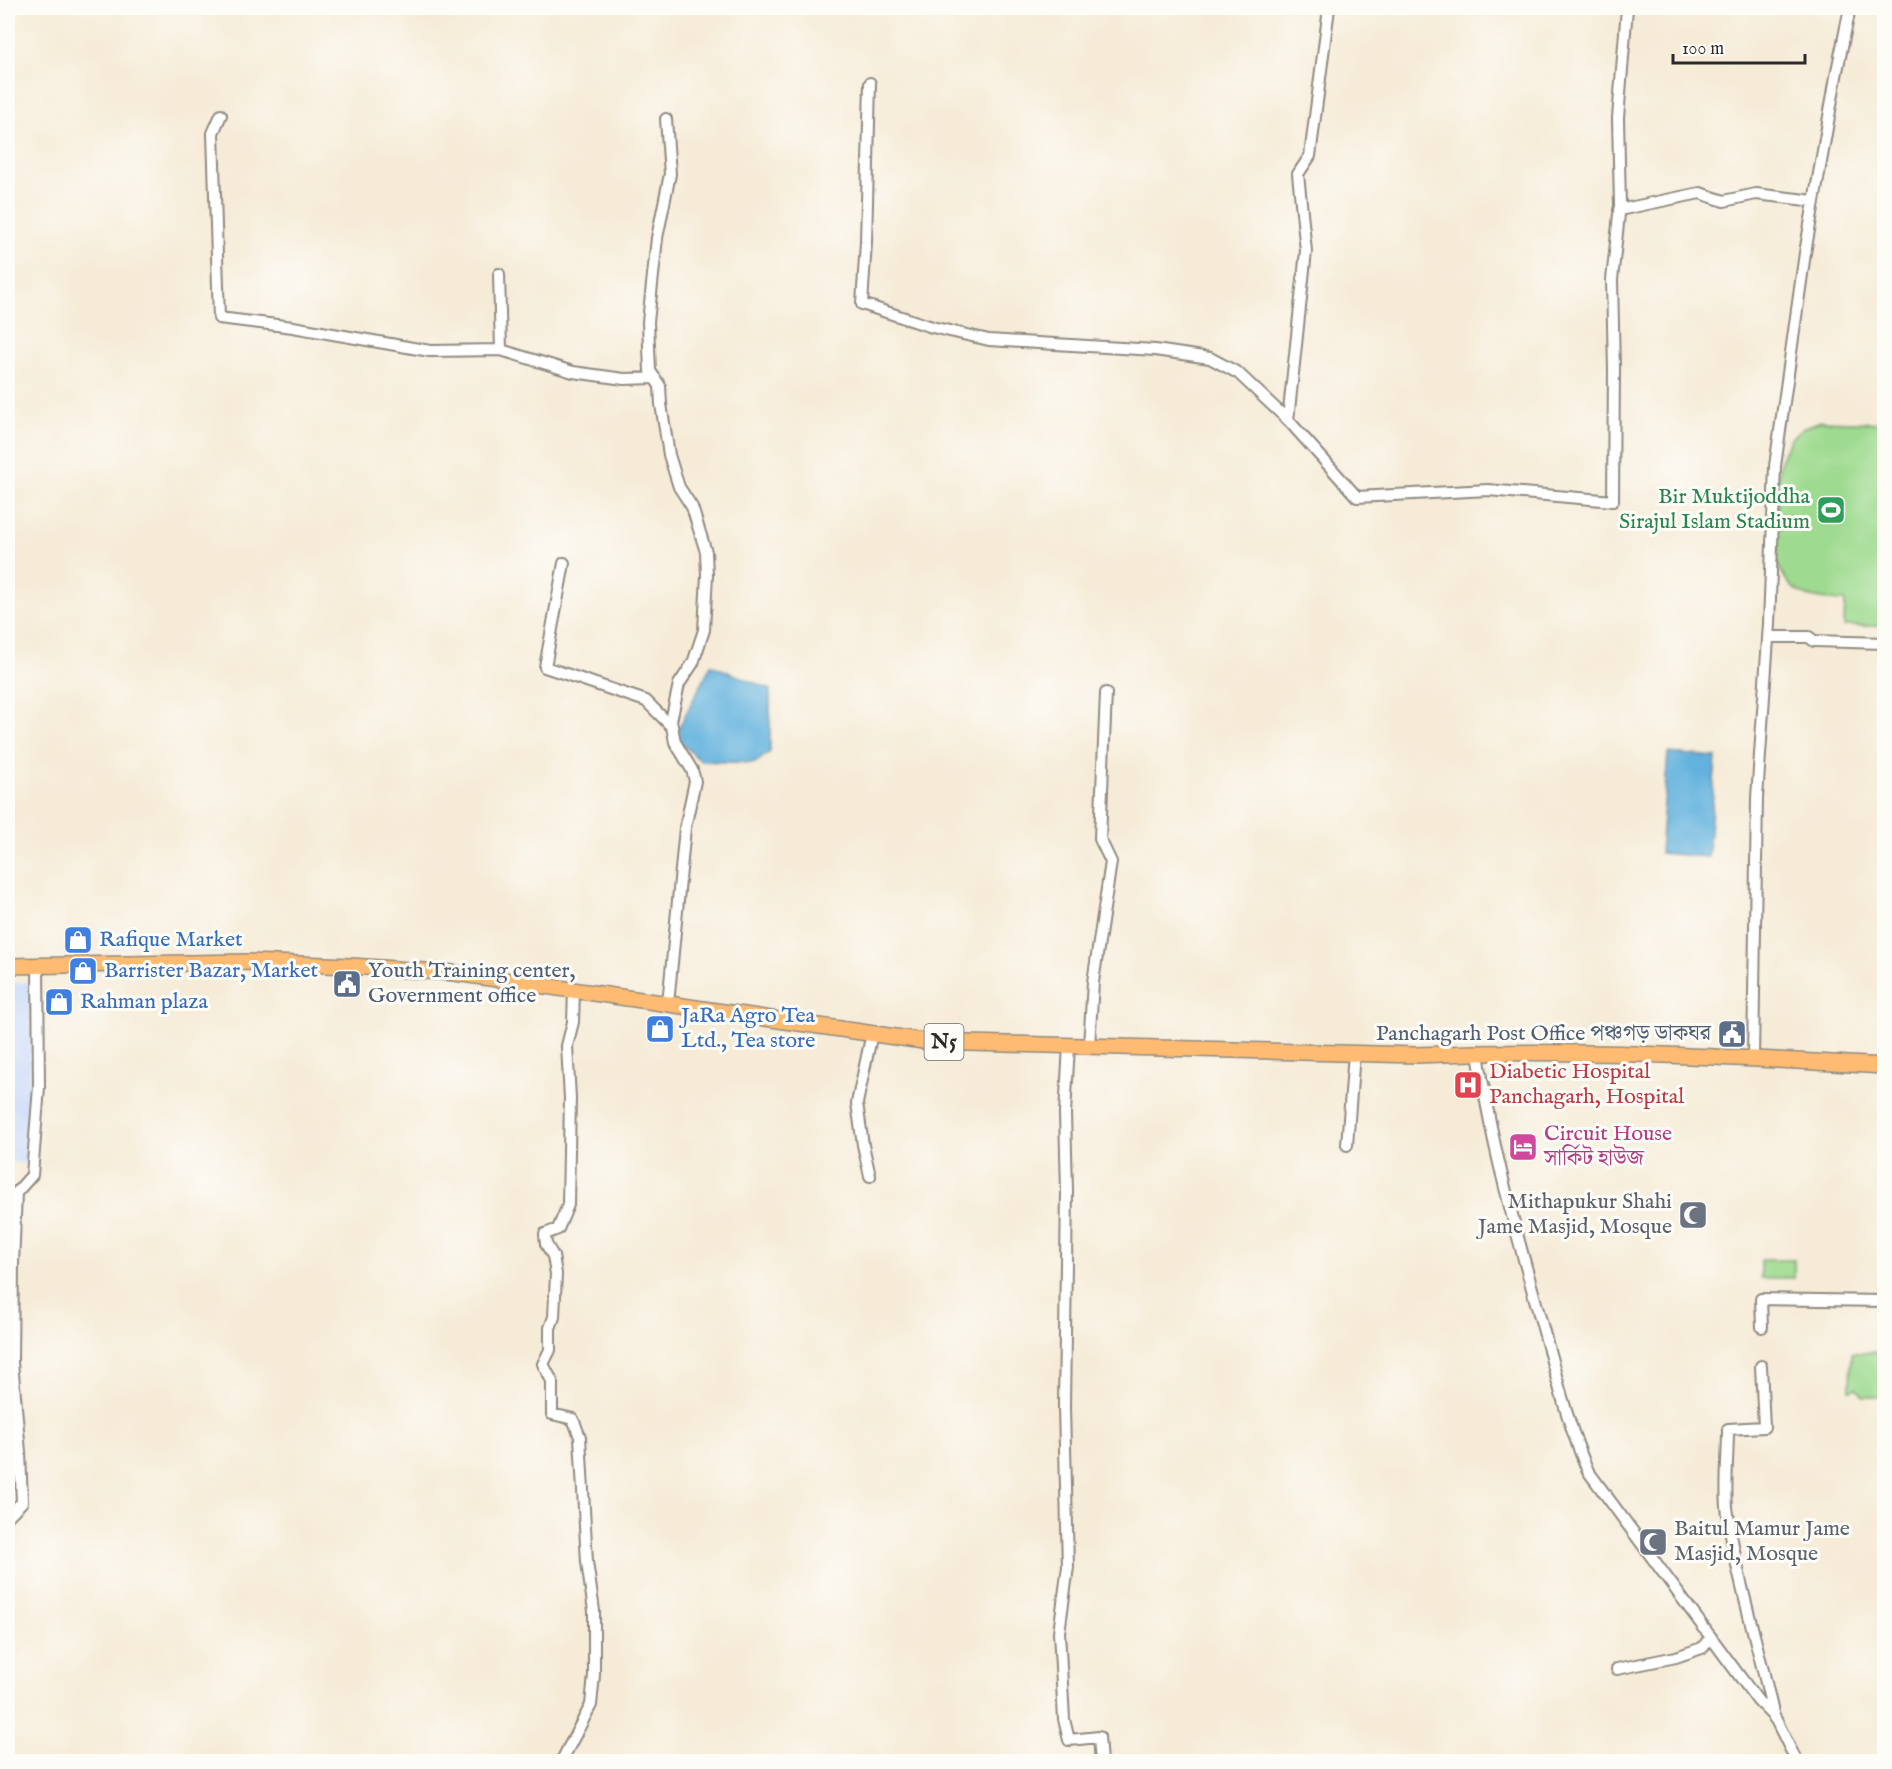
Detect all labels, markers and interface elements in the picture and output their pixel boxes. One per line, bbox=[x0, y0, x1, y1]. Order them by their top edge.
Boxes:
scale bar bbox=[1673, 27, 1805, 65]
text: 100 m bbox=[1682, 38, 1724, 61]
place label: Bir Muktijoddha Sirajul Islam Stadium bbox=[1619, 483, 1810, 536]
sports icon: Bir Muktijoddha Sirajul Islam Stadium bbox=[1815, 494, 1847, 526]
shop icon: Rafique Market bbox=[62, 924, 94, 956]
place label: Rafique Market bbox=[99, 926, 243, 954]
shop icon: Barrister Bazar, Market bbox=[67, 955, 99, 987]
place label: Barrister Bazar, Market bbox=[104, 957, 319, 985]
place label: Youth Training center, Government office bbox=[368, 957, 575, 1010]
public building icon: Youth Training center, Government office bbox=[331, 968, 363, 1000]
shop icon: Rahman plaza bbox=[43, 986, 75, 1018]
place label: Rahman plaza bbox=[80, 988, 208, 1016]
place label: JaRa Agro Tea Ltd., Tea store bbox=[678, 1002, 816, 1055]
shop icon: JaRa Agro Tea Ltd., Tea store bbox=[644, 1013, 676, 1045]
public building icon: Panchagarh Post Office পঞ্চগড় ডাকঘর bbox=[1716, 1018, 1748, 1050]
place label: Panchagarh Post Office পঞ্চগড় ডাকঘর bbox=[1376, 1020, 1712, 1048]
road number: N5 bbox=[924, 1024, 964, 1060]
place label: Diabetic Hospital Panchagarh, Hospital bbox=[1489, 1058, 1684, 1111]
hospital icon: Diabetic Hospital Panchagarh, Hospital bbox=[1452, 1069, 1484, 1101]
place label: Circuit House সার্কিট হাউজ bbox=[1543, 1120, 1672, 1173]
hotel icon: Circuit House সার্কিট হাউজ bbox=[1507, 1131, 1539, 1163]
place label: Mithapukur Shahi Jame Masjid, Mosque bbox=[1475, 1188, 1672, 1241]
mosque icon: Mithapukur Shahi Jame Masjid, Mosque bbox=[1677, 1199, 1709, 1231]
place label: Baitul Mamur Jame Masjid, Mosque bbox=[1674, 1515, 1850, 1568]
mosque icon: Baitul Mamur Jame Masjid, Mosque bbox=[1637, 1526, 1669, 1558]

